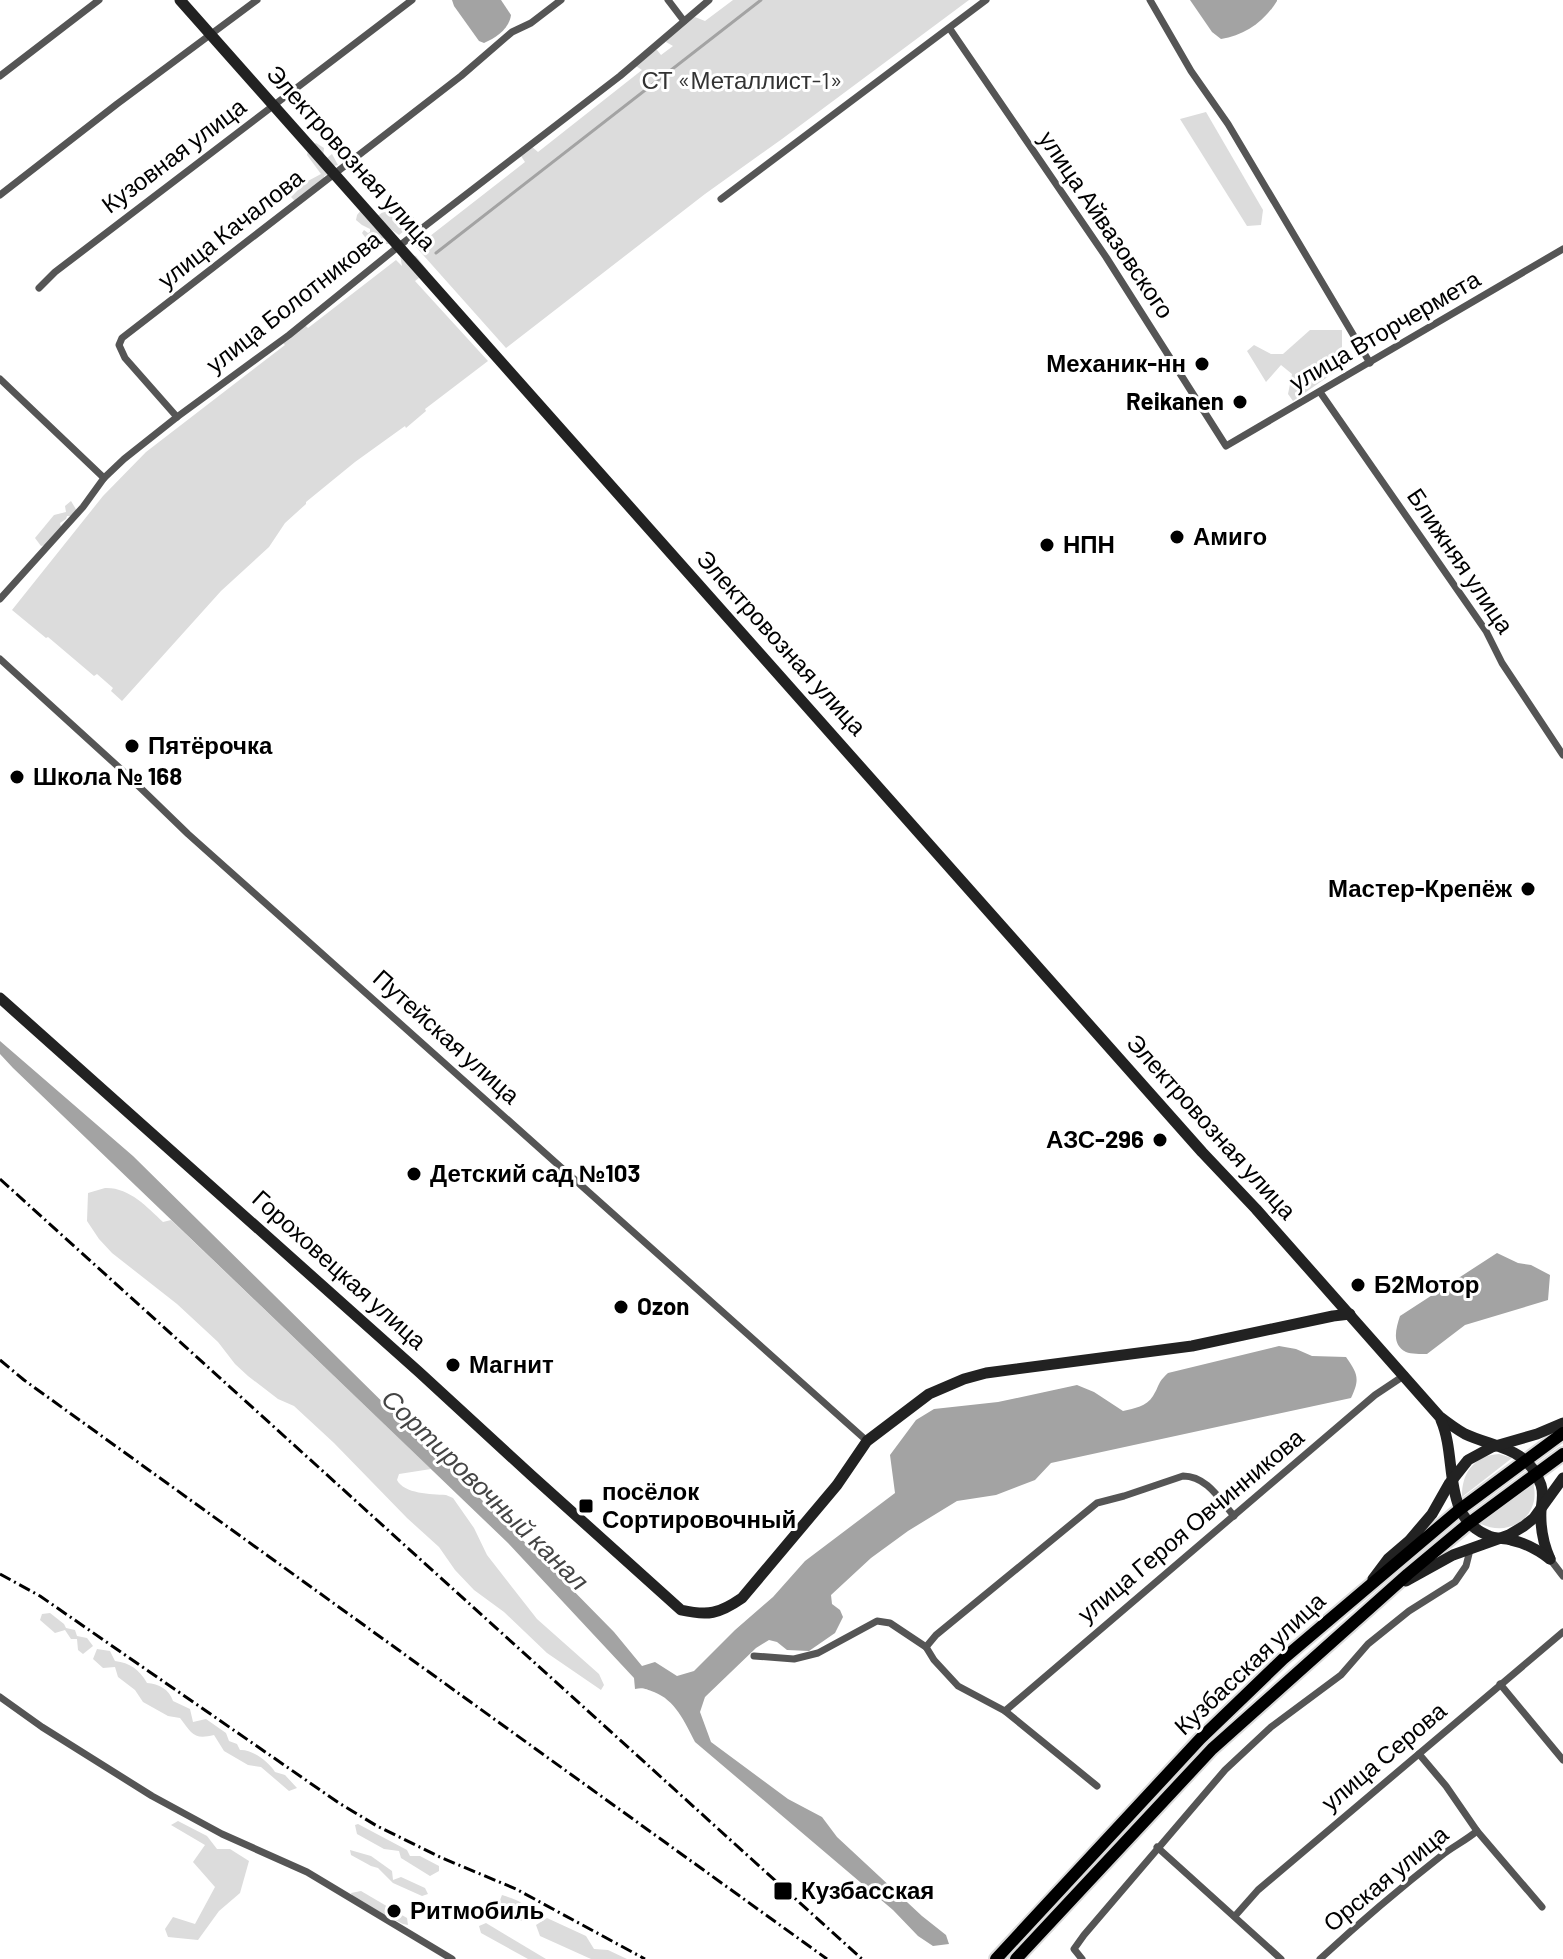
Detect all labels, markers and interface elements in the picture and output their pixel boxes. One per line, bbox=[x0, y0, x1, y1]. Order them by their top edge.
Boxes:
street label: Электровозная улица bbox=[261, 58, 443, 256]
park label: СТ «Металлист-1» bbox=[641, 65, 843, 94]
street label: Кузовная улица bbox=[95, 91, 252, 218]
street label: улица Айвазовского bbox=[1034, 125, 1181, 323]
street label: улица Качалова bbox=[151, 162, 309, 294]
street label: улица Болотникова bbox=[200, 223, 387, 378]
street label: улица Вторчермета bbox=[1284, 263, 1485, 396]
place label: Механик-нн bbox=[1046, 348, 1186, 377]
marker: Механик-нн bbox=[1193, 355, 1211, 373]
place label: Reikanen bbox=[1126, 386, 1224, 415]
marker: Reikanen bbox=[1231, 393, 1249, 411]
street label: Ближняя улица bbox=[1402, 482, 1521, 639]
place label: Амиго bbox=[1193, 521, 1267, 550]
marker: Амиго bbox=[1168, 528, 1186, 546]
place label: НПН bbox=[1063, 529, 1115, 558]
marker: НПН bbox=[1038, 536, 1056, 554]
street label: Электровозная улица bbox=[691, 543, 873, 741]
place label: Пятёрочка bbox=[148, 730, 273, 759]
marker: Пятёрочка bbox=[123, 737, 141, 755]
place label: Школа № 168 bbox=[33, 761, 182, 790]
marker: Школа № 168 bbox=[8, 768, 26, 786]
place label: Мастер-Крепёж bbox=[1328, 873, 1513, 902]
marker: Мастер-Крепёж bbox=[1519, 880, 1537, 898]
street label: Путейская улица bbox=[368, 963, 527, 1110]
street label: Электровозная улица bbox=[1121, 1027, 1303, 1225]
place label: АЗС-296 bbox=[1046, 1124, 1144, 1153]
marker: АЗС-296 bbox=[1151, 1131, 1169, 1149]
place label: Детский сад №103 bbox=[430, 1158, 640, 1187]
marker: Детский сад №103 bbox=[405, 1165, 423, 1183]
street label: Гороховецкая улица bbox=[247, 1183, 433, 1355]
place label: Б2Мотор bbox=[1374, 1269, 1480, 1298]
marker: Б2Мотор bbox=[1349, 1276, 1367, 1294]
place label: Ozon bbox=[637, 1291, 689, 1320]
marker: Ozon bbox=[612, 1298, 630, 1316]
place label: Магнит bbox=[469, 1349, 554, 1378]
marker: Магнит bbox=[444, 1356, 462, 1374]
water label: Сортировочный канал bbox=[376, 1382, 596, 1596]
street label: улица Героя Овчинникова bbox=[1071, 1421, 1309, 1628]
place label: посёлок Сортировочный bbox=[602, 1476, 796, 1533]
marker: посёлок Сортировочный bbox=[577, 1497, 595, 1515]
street label: Кузбасская улица bbox=[1168, 1585, 1331, 1740]
street label: улица Серова bbox=[1315, 1695, 1452, 1816]
street label: Орская улица bbox=[1317, 1818, 1454, 1937]
place label: Кузбасская bbox=[801, 1875, 934, 1904]
marker: Кузбасская bbox=[772, 1880, 794, 1902]
place label: Ритмобиль bbox=[410, 1895, 544, 1924]
marker: Ритмобиль bbox=[385, 1902, 403, 1920]

